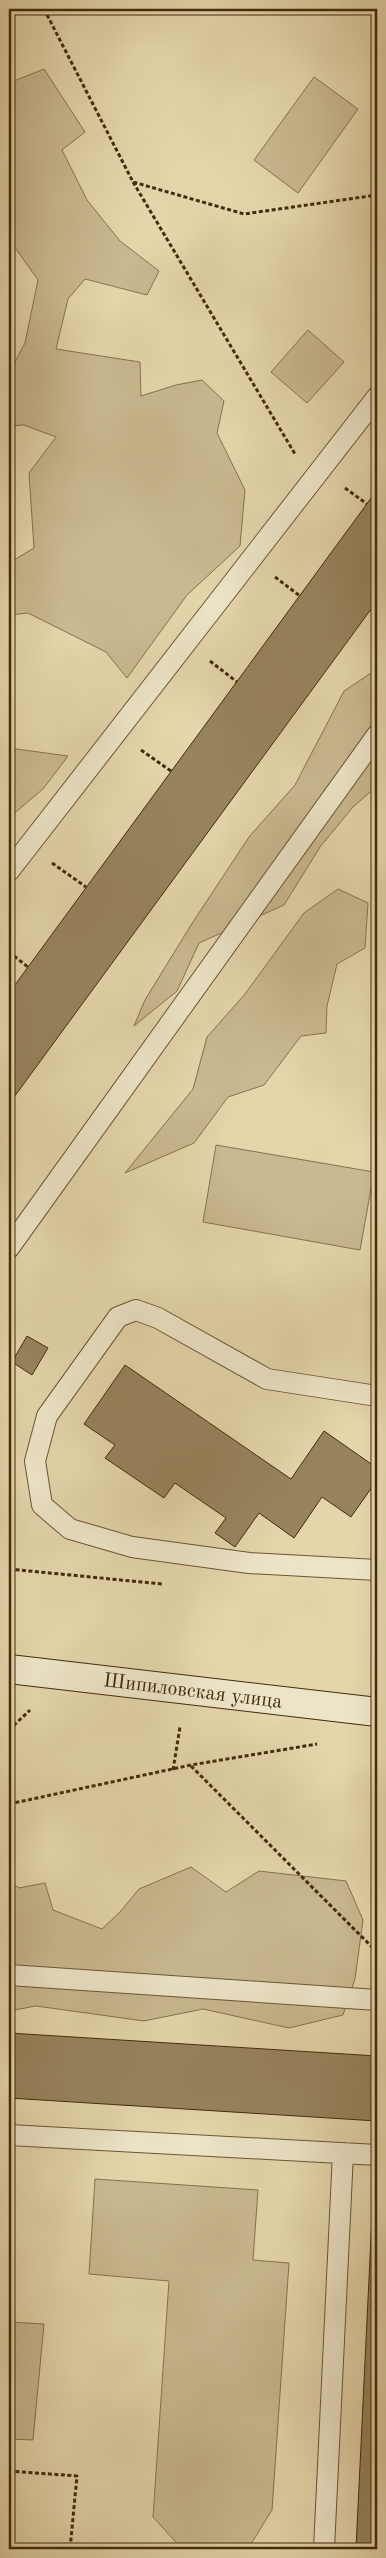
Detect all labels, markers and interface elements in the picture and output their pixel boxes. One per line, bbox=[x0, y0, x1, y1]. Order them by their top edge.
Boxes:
street label: Шипиловская улица bbox=[102, 1671, 283, 1713]

